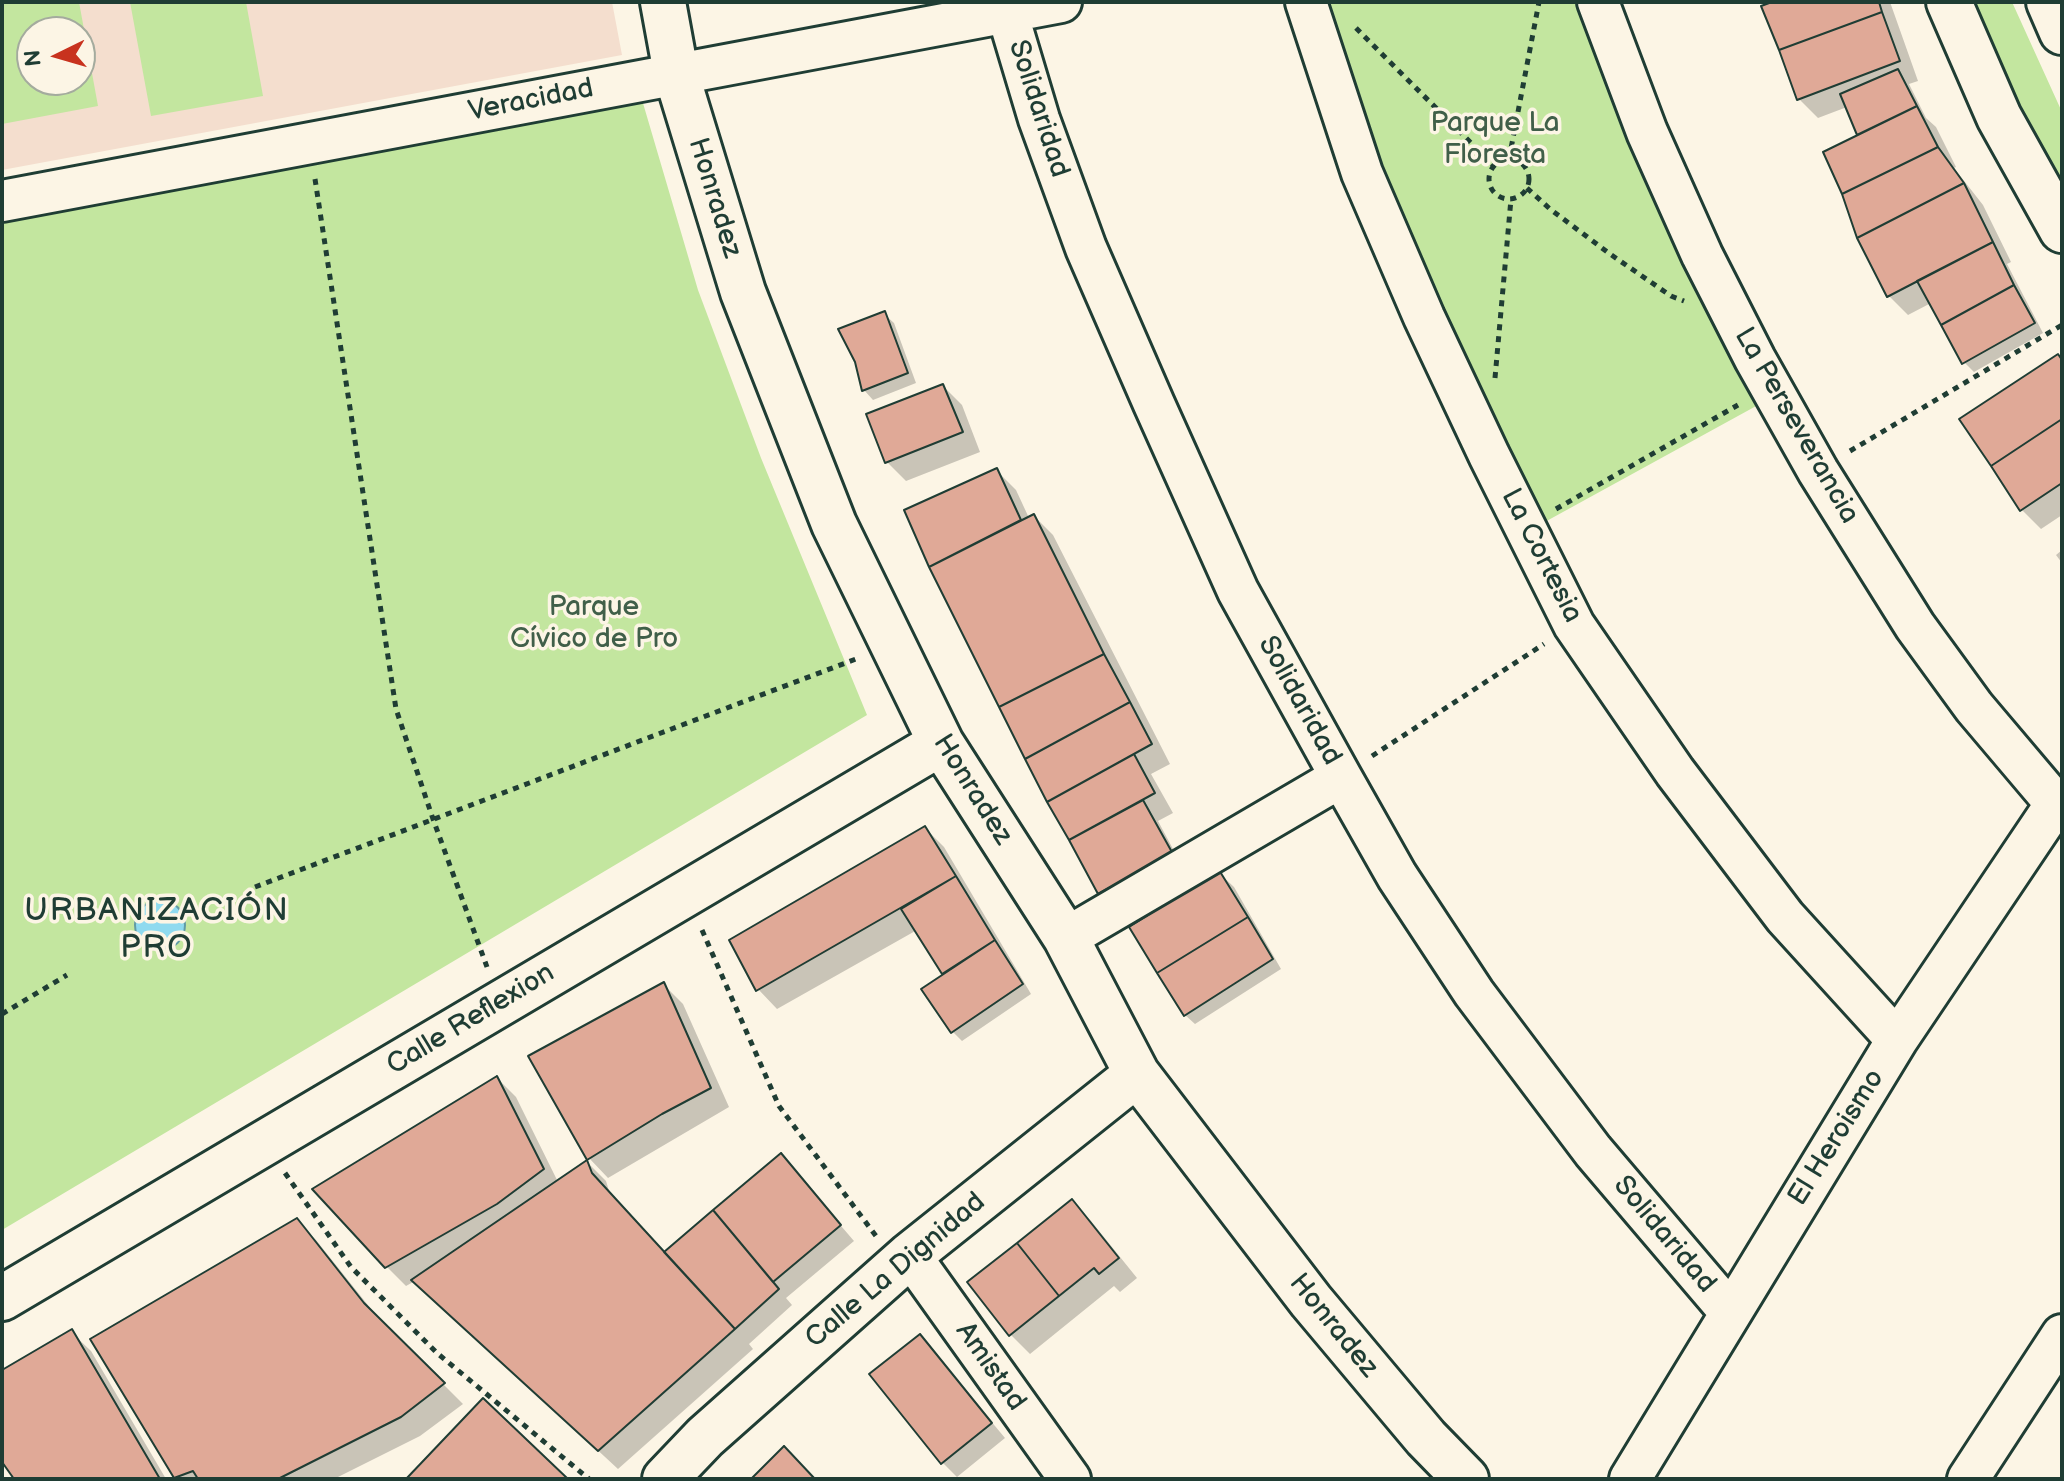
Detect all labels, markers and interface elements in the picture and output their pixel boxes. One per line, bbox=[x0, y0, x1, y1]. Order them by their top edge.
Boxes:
north arrow bbox=[16, 16, 96, 96]
street label: Solidaridad bbox=[1000, 36, 1076, 182]
text: N bbox=[19, 49, 48, 67]
street label: Veracidad bbox=[466, 72, 596, 130]
park label: Parque La Floresta bbox=[1430, 107, 1560, 173]
street label: Honradez bbox=[680, 134, 748, 262]
street label: La Perseverancia bbox=[1726, 322, 1866, 530]
street label: La Cortesia bbox=[1493, 484, 1589, 628]
park label: Parque Cívico de Pro bbox=[510, 591, 678, 657]
street label: Solidaridad bbox=[1250, 631, 1348, 771]
street label: Honradez bbox=[925, 729, 1019, 851]
district label: URBANIZACIÓN PRO bbox=[24, 893, 290, 968]
street label: Calle Reflexion bbox=[381, 957, 561, 1083]
street label: El Heroismo bbox=[1782, 1064, 1892, 1212]
street label: Solidaridad bbox=[1605, 1170, 1723, 1300]
street label: Calle La Dignidad bbox=[799, 1186, 993, 1356]
street label: Honradez bbox=[1281, 1267, 1385, 1385]
street label: Amistad bbox=[947, 1316, 1033, 1418]

